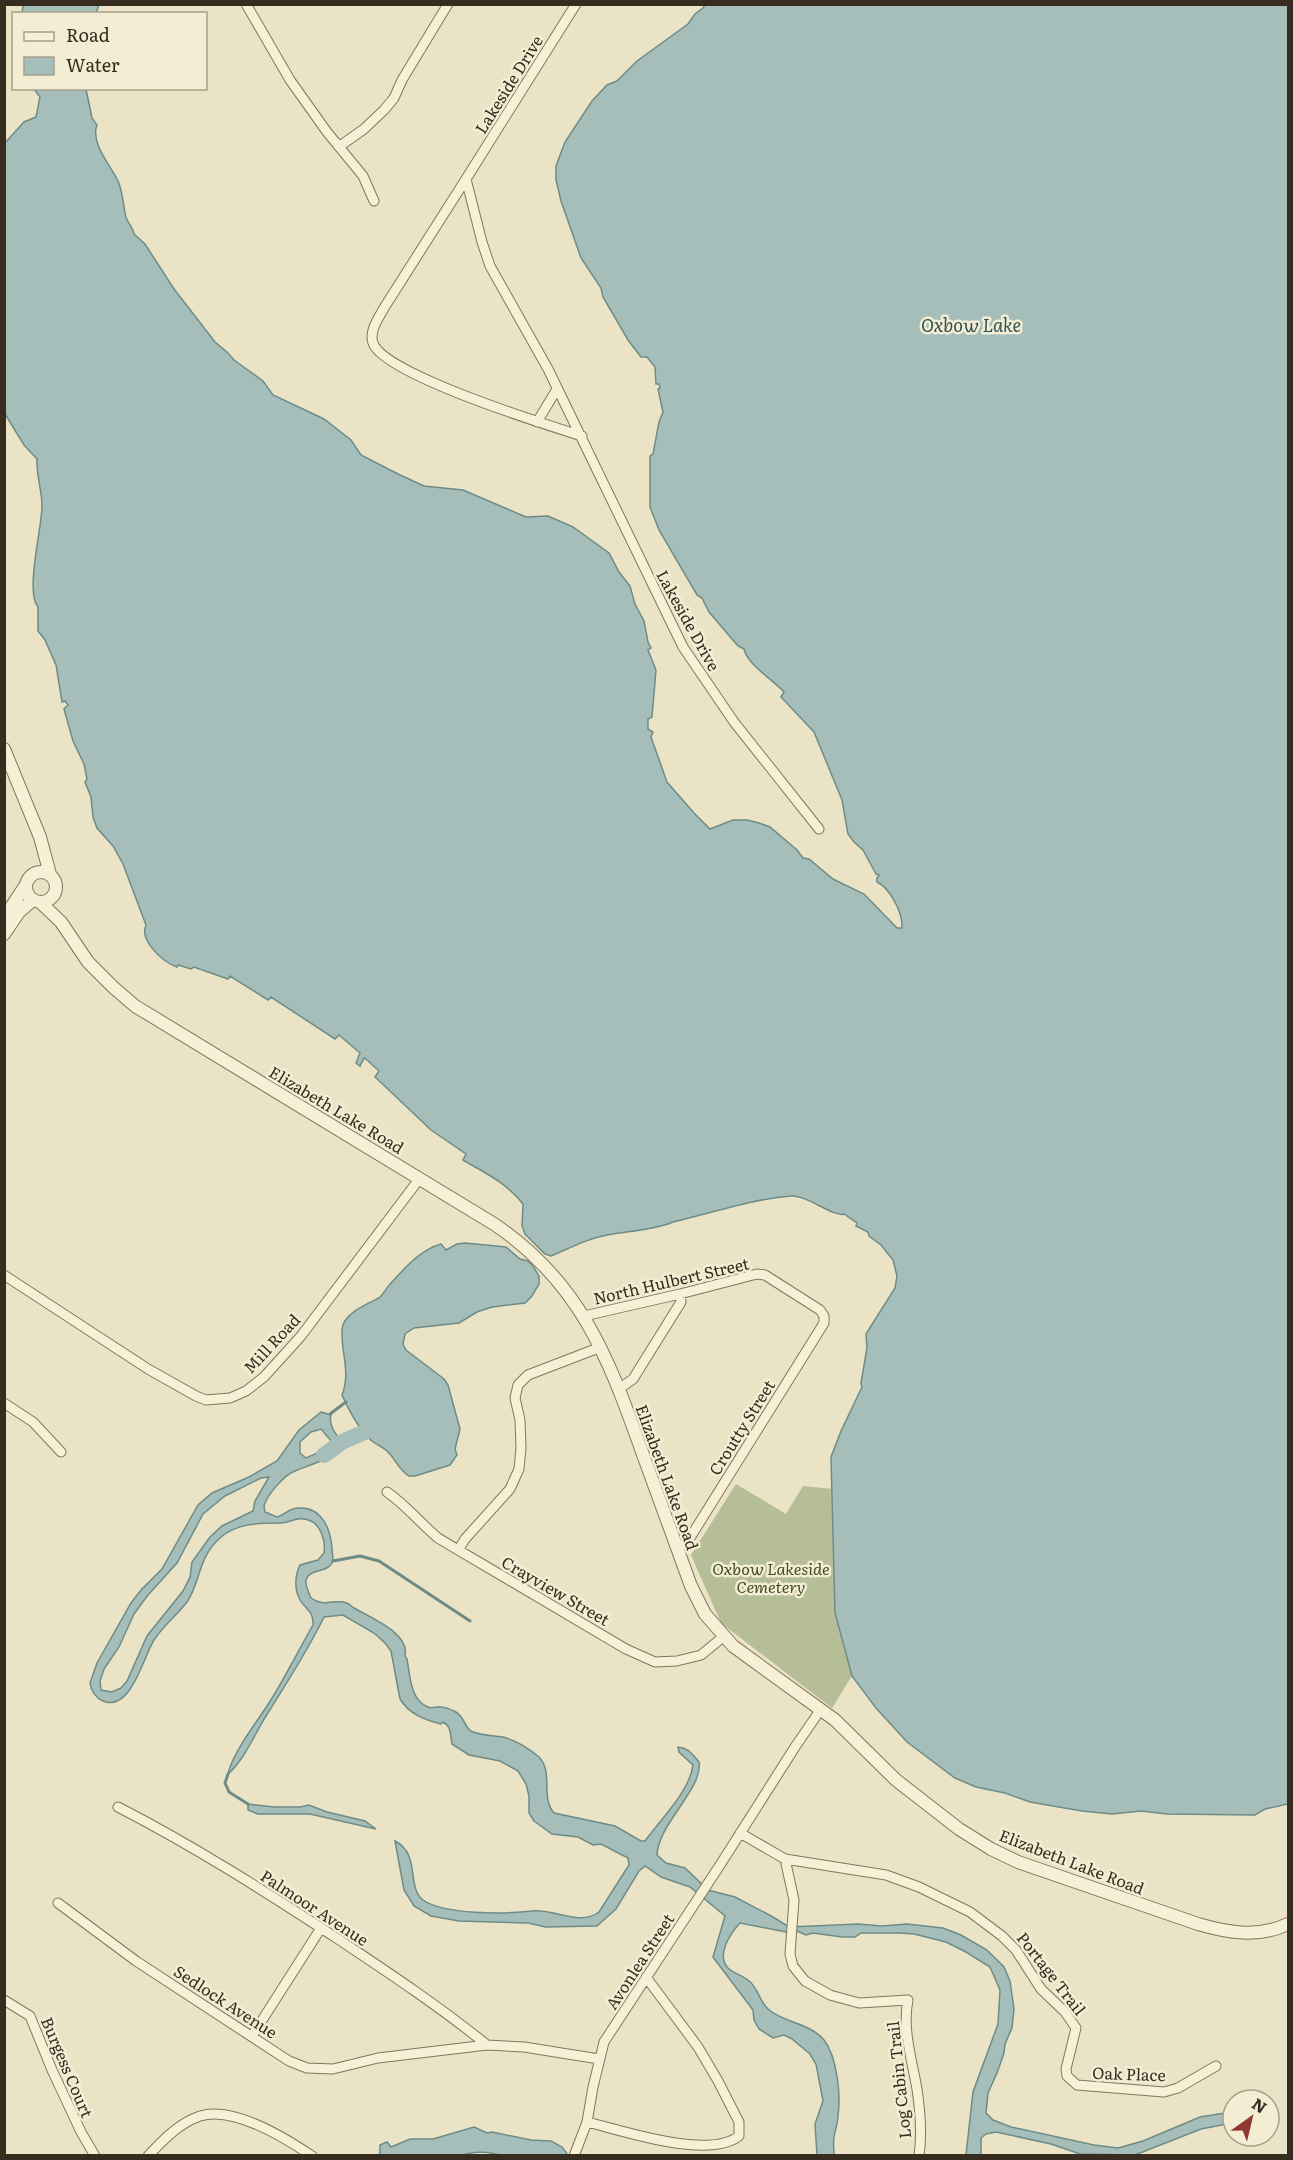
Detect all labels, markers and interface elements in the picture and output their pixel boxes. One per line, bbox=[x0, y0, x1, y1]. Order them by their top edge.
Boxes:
legend bbox=[12, 12, 207, 90]
text: Road bbox=[66, 21, 110, 48]
street label: Lakeside Drive bbox=[468, 30, 548, 138]
text: Water bbox=[66, 51, 120, 78]
water label: Oxbow Lake bbox=[921, 311, 1021, 338]
street label: Lakeside Drive bbox=[651, 565, 727, 675]
street label: Elizabeth Lake Road bbox=[265, 1059, 409, 1159]
street label: North Hulbert Street bbox=[591, 1250, 752, 1310]
street label: Mill Road bbox=[237, 1308, 305, 1378]
street label: Croutty Street bbox=[702, 1374, 780, 1479]
street label: Elizabeth Lake Road bbox=[630, 1401, 706, 1553]
street label: Crayview Street bbox=[497, 1549, 615, 1631]
park label: Oxbow Lakeside Cemetery bbox=[712, 1556, 830, 1598]
street label: Elizabeth Lake Road bbox=[996, 1822, 1148, 1900]
street label: Palmoor Avenue bbox=[256, 1863, 374, 1951]
street label: Avonlea Street bbox=[599, 1908, 679, 2014]
street label: Portage Trail bbox=[1012, 1926, 1092, 2020]
street label: Sedlock Avenue bbox=[169, 1958, 283, 2044]
street label: Burgess Court bbox=[36, 2013, 100, 2122]
street label: Log Cabin Trail bbox=[880, 2020, 916, 2140]
street label: Oak Place bbox=[1092, 2060, 1166, 2086]
north arrow bbox=[1221, 2088, 1281, 2148]
text: N bbox=[1248, 2091, 1272, 2118]

